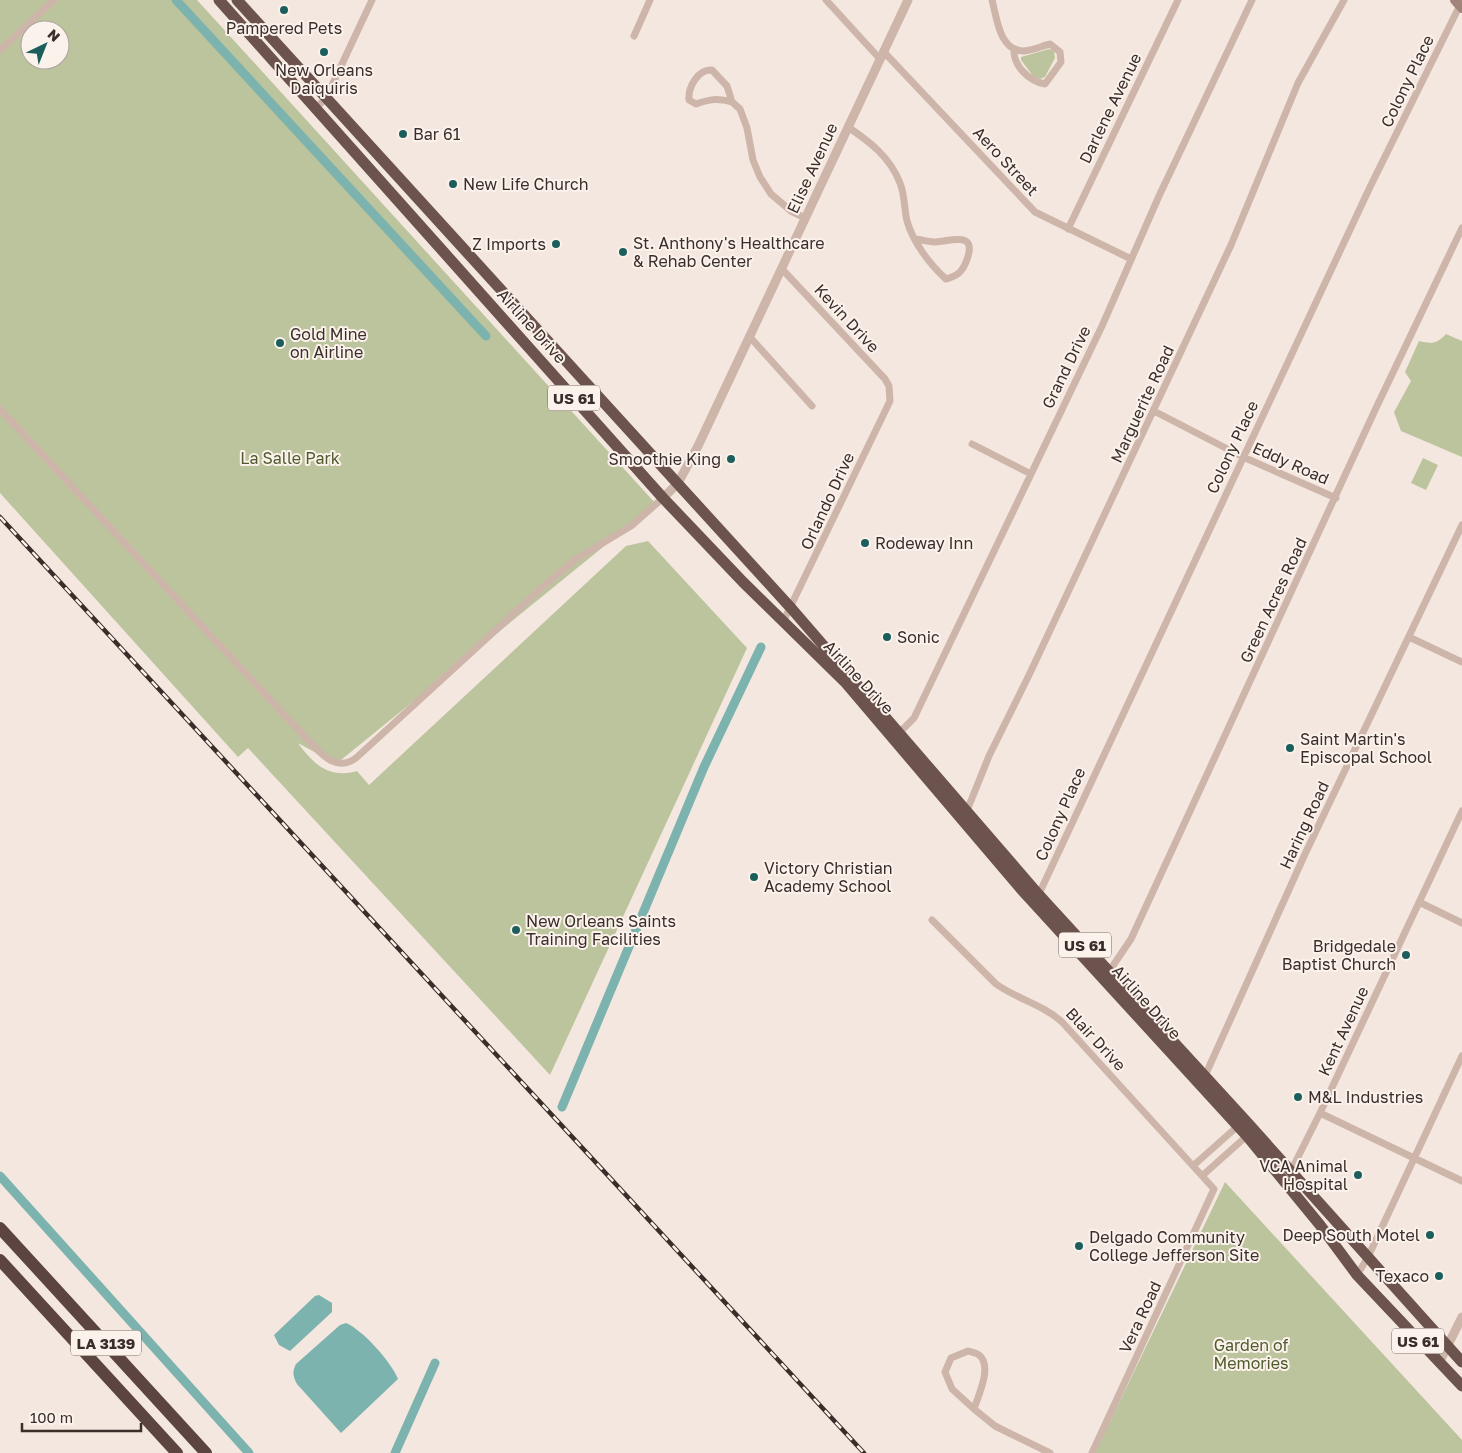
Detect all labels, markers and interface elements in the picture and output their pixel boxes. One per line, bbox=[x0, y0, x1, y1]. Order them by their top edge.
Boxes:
marker: Pampered Pets bbox=[278, 4, 290, 16]
place label: Pampered Pets bbox=[226, 18, 342, 38]
north arrow bbox=[20, 20, 70, 70]
text: N bbox=[45, 25, 64, 45]
street label: Colony Place bbox=[1376, 32, 1438, 130]
marker: New Orleans Daiquiris bbox=[318, 46, 330, 58]
street label: Darlene Avenue bbox=[1075, 50, 1145, 166]
place label: New Orleans Daiquiris bbox=[275, 60, 373, 98]
street label: Elise Avenue bbox=[782, 120, 842, 216]
street label: Aero Street bbox=[969, 122, 1043, 200]
place label: Bar 61 bbox=[413, 124, 461, 144]
marker: Bar 61 bbox=[397, 128, 409, 140]
place label: New Life Church bbox=[463, 174, 589, 194]
marker: New Life Church bbox=[447, 178, 459, 190]
place label: St. Anthony's Healthcare & Rehab Center bbox=[633, 233, 825, 271]
place label: Z Imports bbox=[472, 234, 546, 254]
marker: Z Imports bbox=[550, 238, 562, 250]
marker: St. Anthony's Healthcare & Rehab Center bbox=[617, 246, 629, 258]
street label: Kevin Drive bbox=[810, 280, 884, 356]
street label: Airline Drive bbox=[493, 285, 571, 367]
street label: Grand Drive bbox=[1037, 322, 1095, 412]
place label: Gold Mine on Airline bbox=[290, 324, 367, 362]
marker: Gold Mine on Airline bbox=[274, 337, 286, 349]
street label: Marguerite Road bbox=[1106, 342, 1178, 466]
road number: US 61 bbox=[548, 386, 600, 410]
street label: Colony Place bbox=[1202, 397, 1262, 497]
street label: Eddy Road bbox=[1250, 437, 1332, 489]
park label: La Salle Park bbox=[240, 448, 340, 468]
place label: Smoothie King bbox=[609, 449, 721, 469]
street label: Orlando Drive bbox=[796, 449, 858, 553]
marker: Smoothie King bbox=[725, 453, 737, 465]
place label: Rodeway Inn bbox=[875, 533, 973, 553]
street label: Green Acres Road bbox=[1235, 534, 1311, 666]
marker: Rodeway Inn bbox=[859, 537, 871, 549]
place label: Sonic bbox=[897, 627, 940, 647]
marker: Sonic bbox=[881, 631, 893, 643]
street label: Airline Drive bbox=[820, 636, 898, 718]
place label: Saint Martin's Episcopal School bbox=[1300, 729, 1432, 767]
marker: Saint Martin's Episcopal School bbox=[1284, 742, 1296, 754]
street label: Colony Place bbox=[1030, 764, 1090, 864]
street label: Haring Road bbox=[1275, 778, 1333, 872]
place label: Victory Christian Academy School bbox=[764, 858, 893, 896]
marker: Victory Christian Academy School bbox=[748, 871, 760, 883]
place label: New Orleans Saints Training Facilities bbox=[526, 911, 676, 949]
marker: New Orleans Saints Training Facilities bbox=[510, 924, 522, 936]
road number: US 61 bbox=[1059, 932, 1111, 958]
place label: Bridgedale Baptist Church bbox=[1282, 936, 1396, 974]
marker: Bridgedale Baptist Church bbox=[1400, 949, 1412, 961]
street label: Airline Drive bbox=[1108, 961, 1186, 1043]
street label: Kent Avenue bbox=[1314, 983, 1372, 1079]
street label: Blair Drive bbox=[1062, 1003, 1130, 1075]
place label: M&L Industries bbox=[1308, 1087, 1423, 1107]
marker: M&L Industries bbox=[1292, 1091, 1304, 1103]
place label: VCA Animal Hospital bbox=[1259, 1156, 1348, 1194]
marker: VCA Animal Hospital bbox=[1352, 1169, 1364, 1181]
place label: Deep South Motel bbox=[1282, 1225, 1420, 1245]
place label: Delgado Community College Jefferson Site bbox=[1089, 1227, 1259, 1265]
marker: Deep South Motel bbox=[1424, 1229, 1436, 1241]
marker: Delgado Community College Jefferson Site bbox=[1073, 1240, 1085, 1252]
place label: Texaco bbox=[1376, 1266, 1429, 1286]
marker: Texaco bbox=[1433, 1270, 1445, 1282]
street label: Vera Road bbox=[1115, 1278, 1165, 1356]
road number: US 61 bbox=[1392, 1328, 1444, 1354]
road number: LA 3139 bbox=[71, 1330, 141, 1356]
park label: Garden of Memories bbox=[1213, 1335, 1289, 1373]
scale bar bbox=[22, 1400, 141, 1432]
text: 100 m bbox=[30, 1408, 73, 1426]

